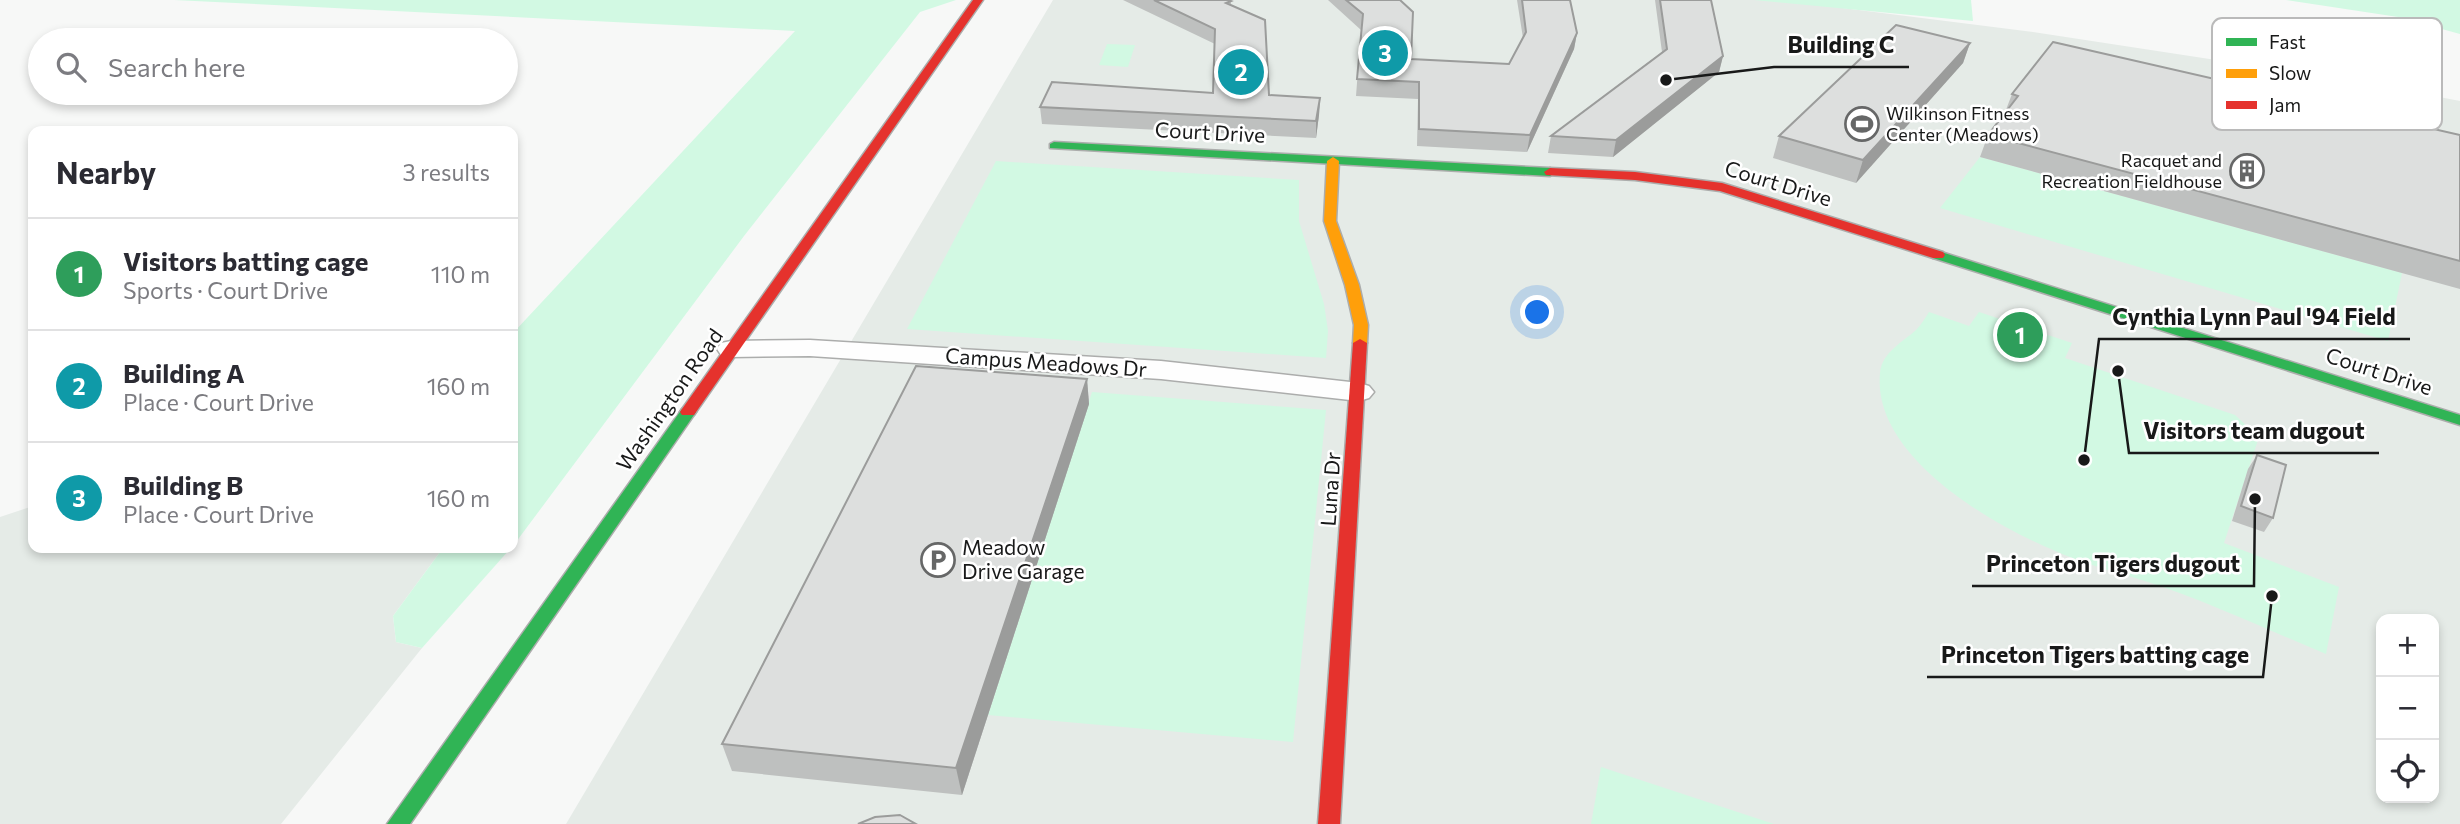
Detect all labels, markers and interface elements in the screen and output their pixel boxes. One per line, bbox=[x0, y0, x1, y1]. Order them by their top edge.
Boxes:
legend bbox=[2212, 18, 2442, 130]
callout: Building C bbox=[1774, 23, 1909, 67]
pin: 3 bbox=[1362, 27, 1408, 79]
search box bbox=[28, 28, 518, 105]
text: Building C bbox=[1788, 30, 1894, 58]
text: Fast bbox=[2269, 30, 2306, 53]
pin: 2 bbox=[1218, 46, 1264, 98]
icon: search bbox=[52, 48, 90, 86]
text: Search here bbox=[108, 51, 246, 82]
text: Slow bbox=[2269, 61, 2311, 84]
text: Jam bbox=[2269, 93, 2301, 116]
place label: Wilkinson Fitness Center (Meadows) bbox=[1886, 102, 2039, 145]
sports icon: Wilkinson Fitness Center (Meadows) bbox=[1843, 105, 1881, 143]
street label: Court Drive bbox=[1154, 116, 1266, 147]
place label: Racquet and Recreation Fieldhouse bbox=[2042, 149, 2222, 192]
building icon: Racquet and Recreation Fieldhouse bbox=[2228, 152, 2266, 190]
text: Nearby bbox=[56, 153, 156, 190]
street label: Court Drive bbox=[1722, 154, 1835, 211]
text: 3 results bbox=[403, 158, 490, 186]
text: Visitors batting cage bbox=[123, 245, 369, 276]
text: 1 bbox=[74, 260, 84, 288]
text: 110 m bbox=[431, 260, 490, 288]
text: Sports · Court Drive bbox=[123, 276, 328, 304]
your location bbox=[1520, 295, 1554, 329]
callout: Cynthia Lynn Paul '94 Field bbox=[2099, 295, 2410, 339]
text: Cynthia Lynn Paul '94 Field bbox=[2112, 302, 2396, 330]
pin: 1 bbox=[1997, 309, 2043, 361]
street label: Washington Road bbox=[610, 323, 727, 475]
street label: Campus Meadows Dr bbox=[944, 342, 1148, 381]
street label: Court Drive bbox=[2323, 342, 2436, 400]
text: Building A bbox=[123, 357, 245, 388]
text: 2 bbox=[72, 372, 86, 400]
text: 160 m bbox=[427, 372, 490, 400]
text: Place · Court Drive bbox=[123, 388, 314, 416]
callout: Visitors team dugout bbox=[2129, 409, 2379, 453]
text: Visitors team dugout bbox=[2143, 416, 2365, 444]
street label: Luna Dr bbox=[1314, 451, 1345, 527]
text: Building B bbox=[123, 469, 243, 500]
text: 3 bbox=[72, 484, 86, 512]
text: 160 m bbox=[427, 484, 490, 512]
text: Place · Court Drive bbox=[123, 500, 314, 528]
place label: Meadow Drive Garage bbox=[962, 534, 1085, 583]
parking icon: Meadow Drive Garage bbox=[919, 541, 957, 579]
callout: Princeton Tigers dugout bbox=[1972, 542, 2254, 586]
text: Princeton Tigers dugout bbox=[1986, 549, 2240, 577]
map controls bbox=[2376, 614, 2439, 803]
button: + bbox=[2376, 614, 2439, 677]
callout: Princeton Tigers batting cage bbox=[1927, 633, 2263, 677]
text: Princeton Tigers batting cage bbox=[1941, 640, 2249, 668]
button: − bbox=[2376, 677, 2439, 740]
button: locate bbox=[2376, 740, 2439, 803]

